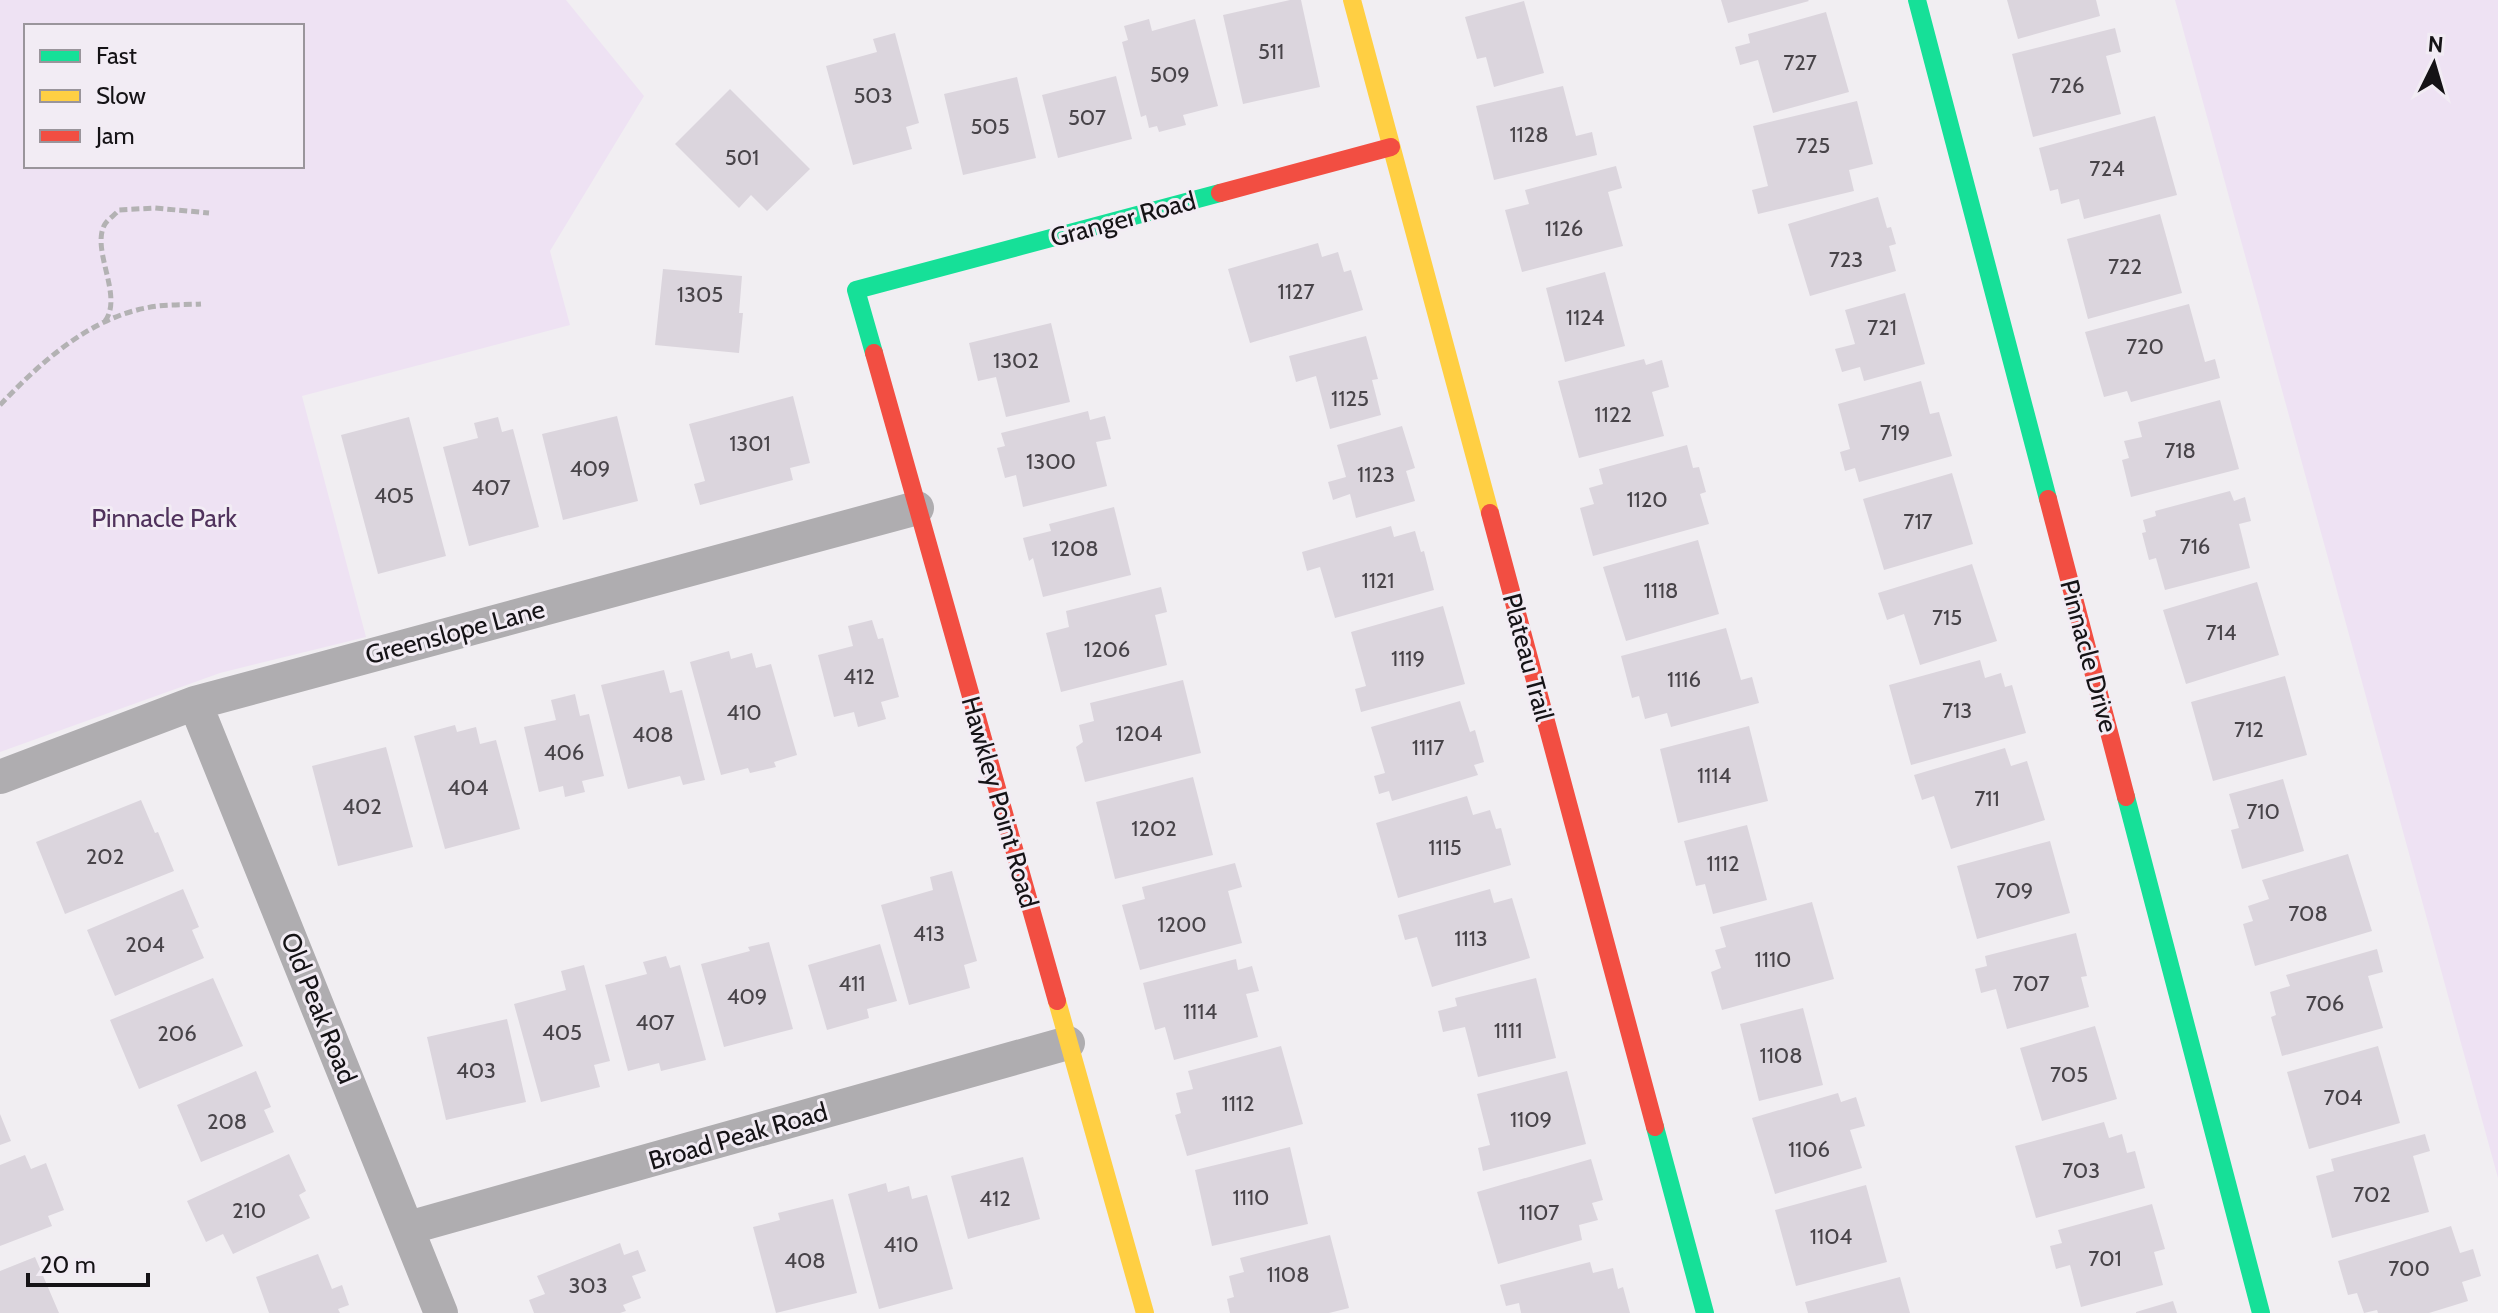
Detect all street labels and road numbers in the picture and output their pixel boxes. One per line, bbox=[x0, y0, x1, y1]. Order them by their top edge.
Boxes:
street label: Granger Road bbox=[1047, 184, 1199, 254]
street label: Pinnacle Drive bbox=[2053, 576, 2125, 736]
street label: Plateau Trail bbox=[1496, 590, 1560, 724]
street label: Greenslope Lane bbox=[362, 593, 548, 671]
street label: Hawkley Point Road bbox=[954, 693, 1046, 911]
street label: Old Peak Road bbox=[274, 928, 364, 1088]
street label: Broad Peak Road bbox=[645, 1095, 831, 1177]

